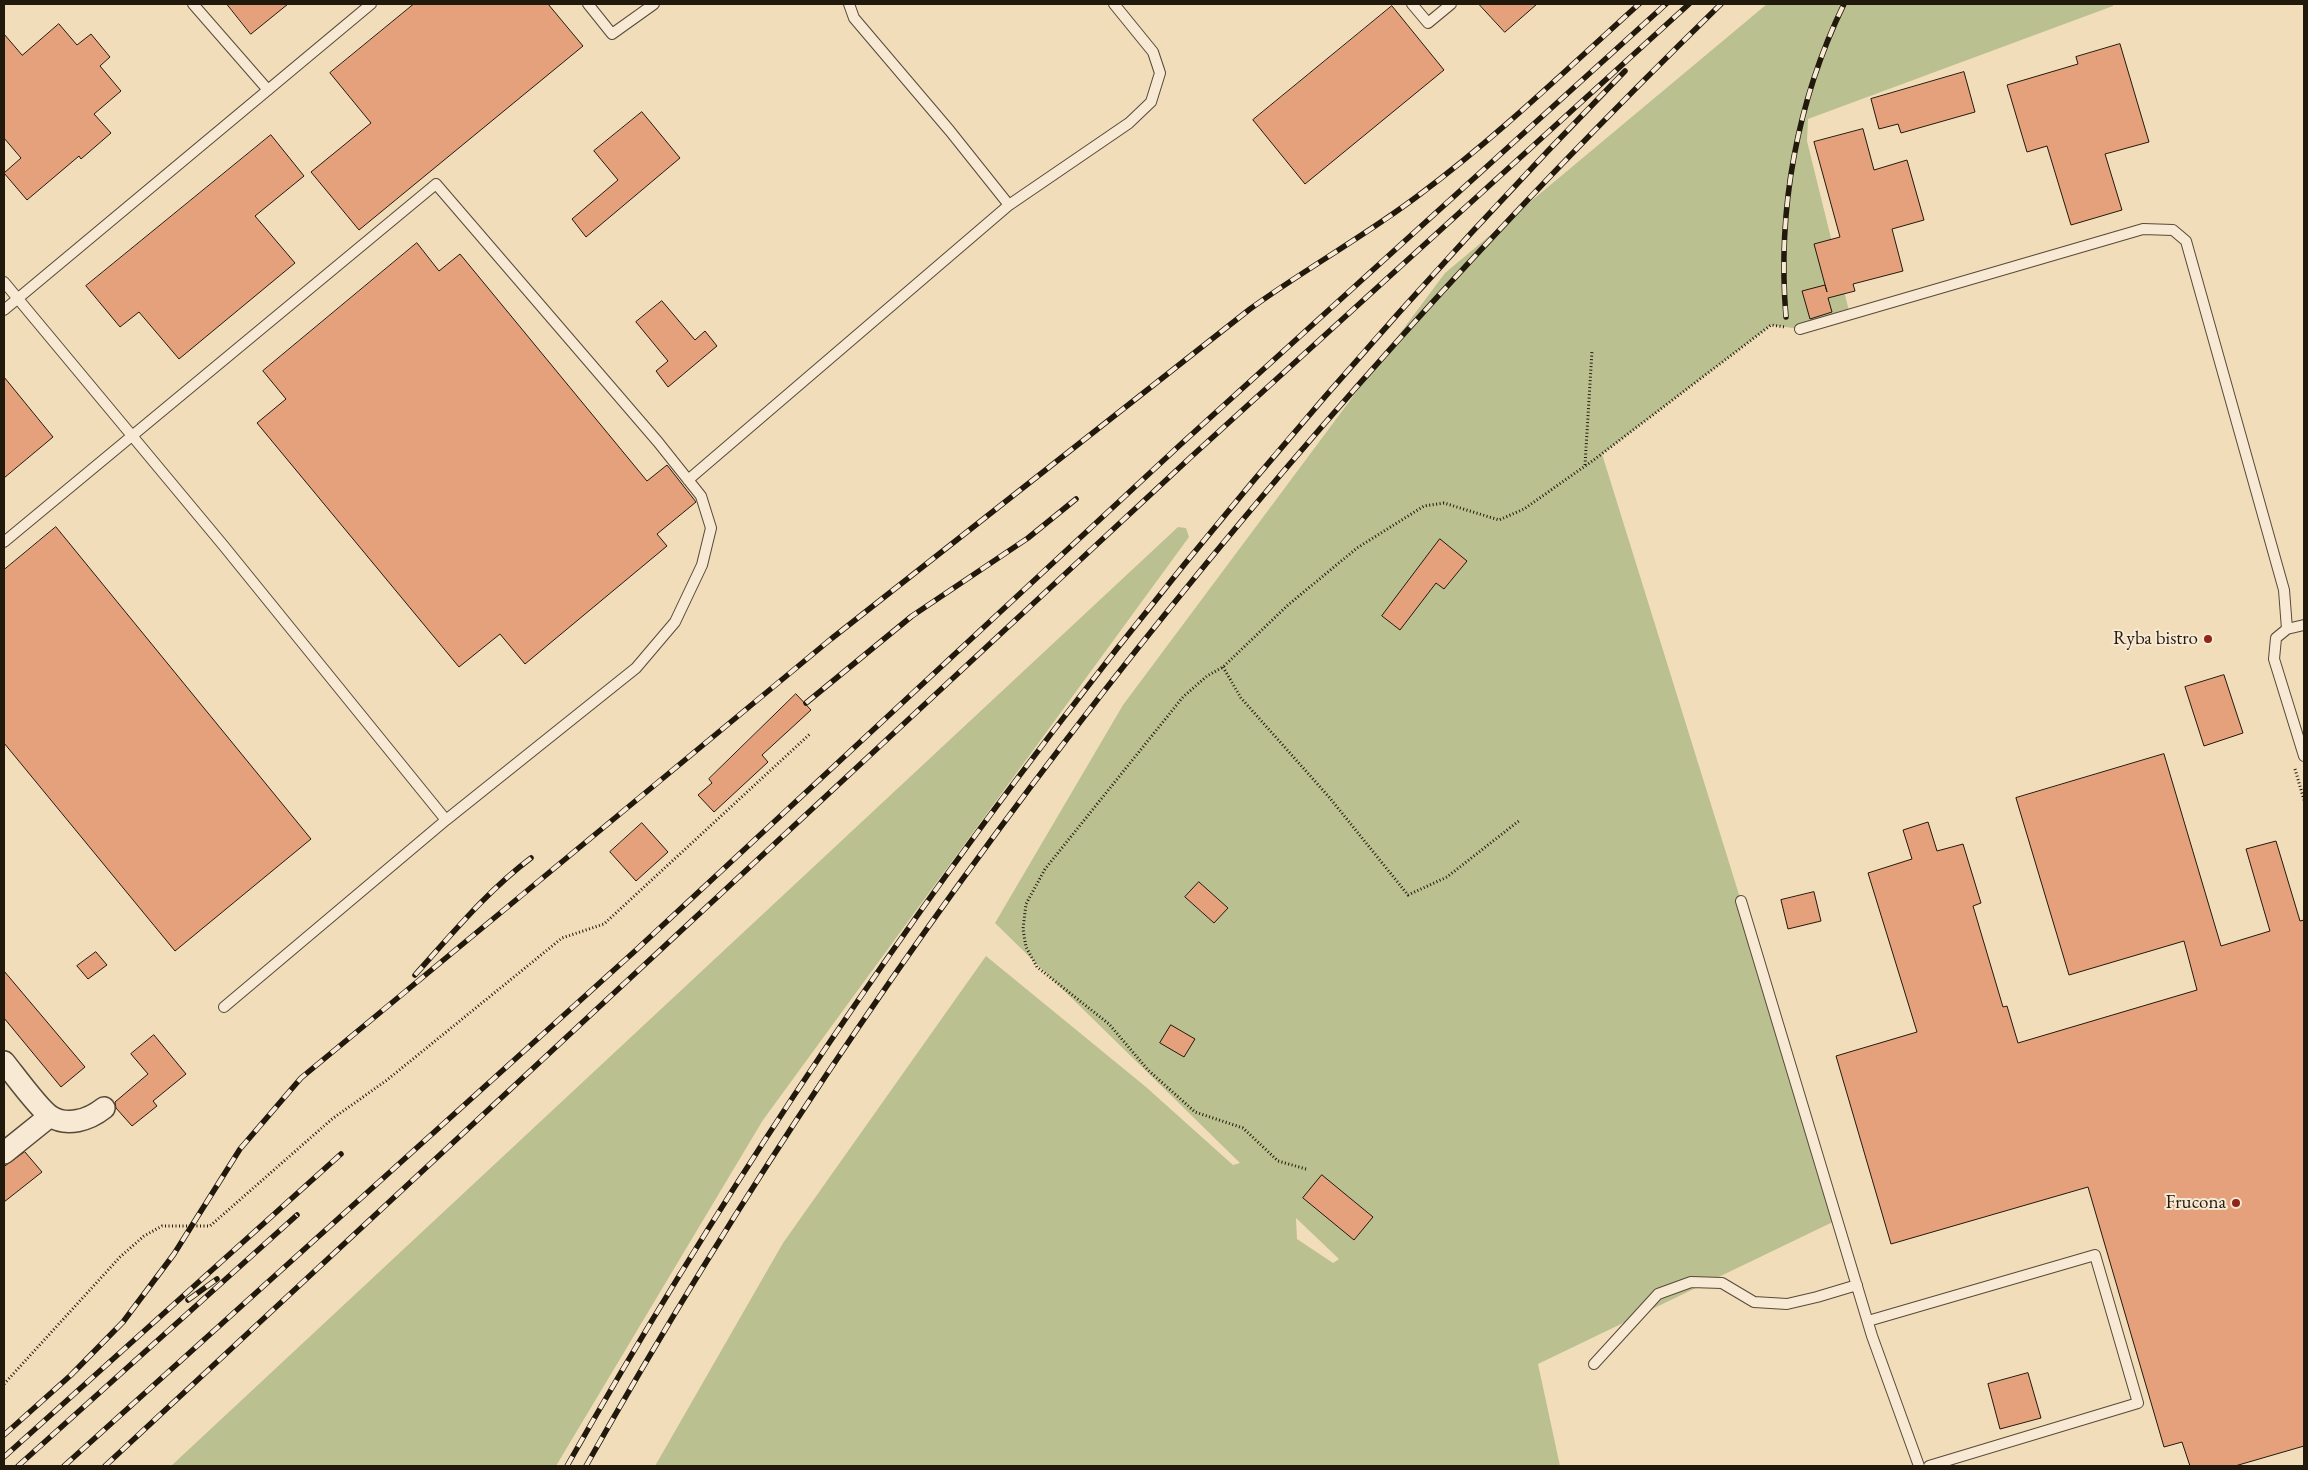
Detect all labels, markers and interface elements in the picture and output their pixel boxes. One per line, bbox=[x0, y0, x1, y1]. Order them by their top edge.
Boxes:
place label: Ryba bistro bbox=[2113, 628, 2198, 650]
marker: Ryba bistro bbox=[2202, 633, 2214, 645]
place label: Frucona bbox=[2166, 1192, 2226, 1214]
marker: Frucona bbox=[2230, 1197, 2242, 1209]

